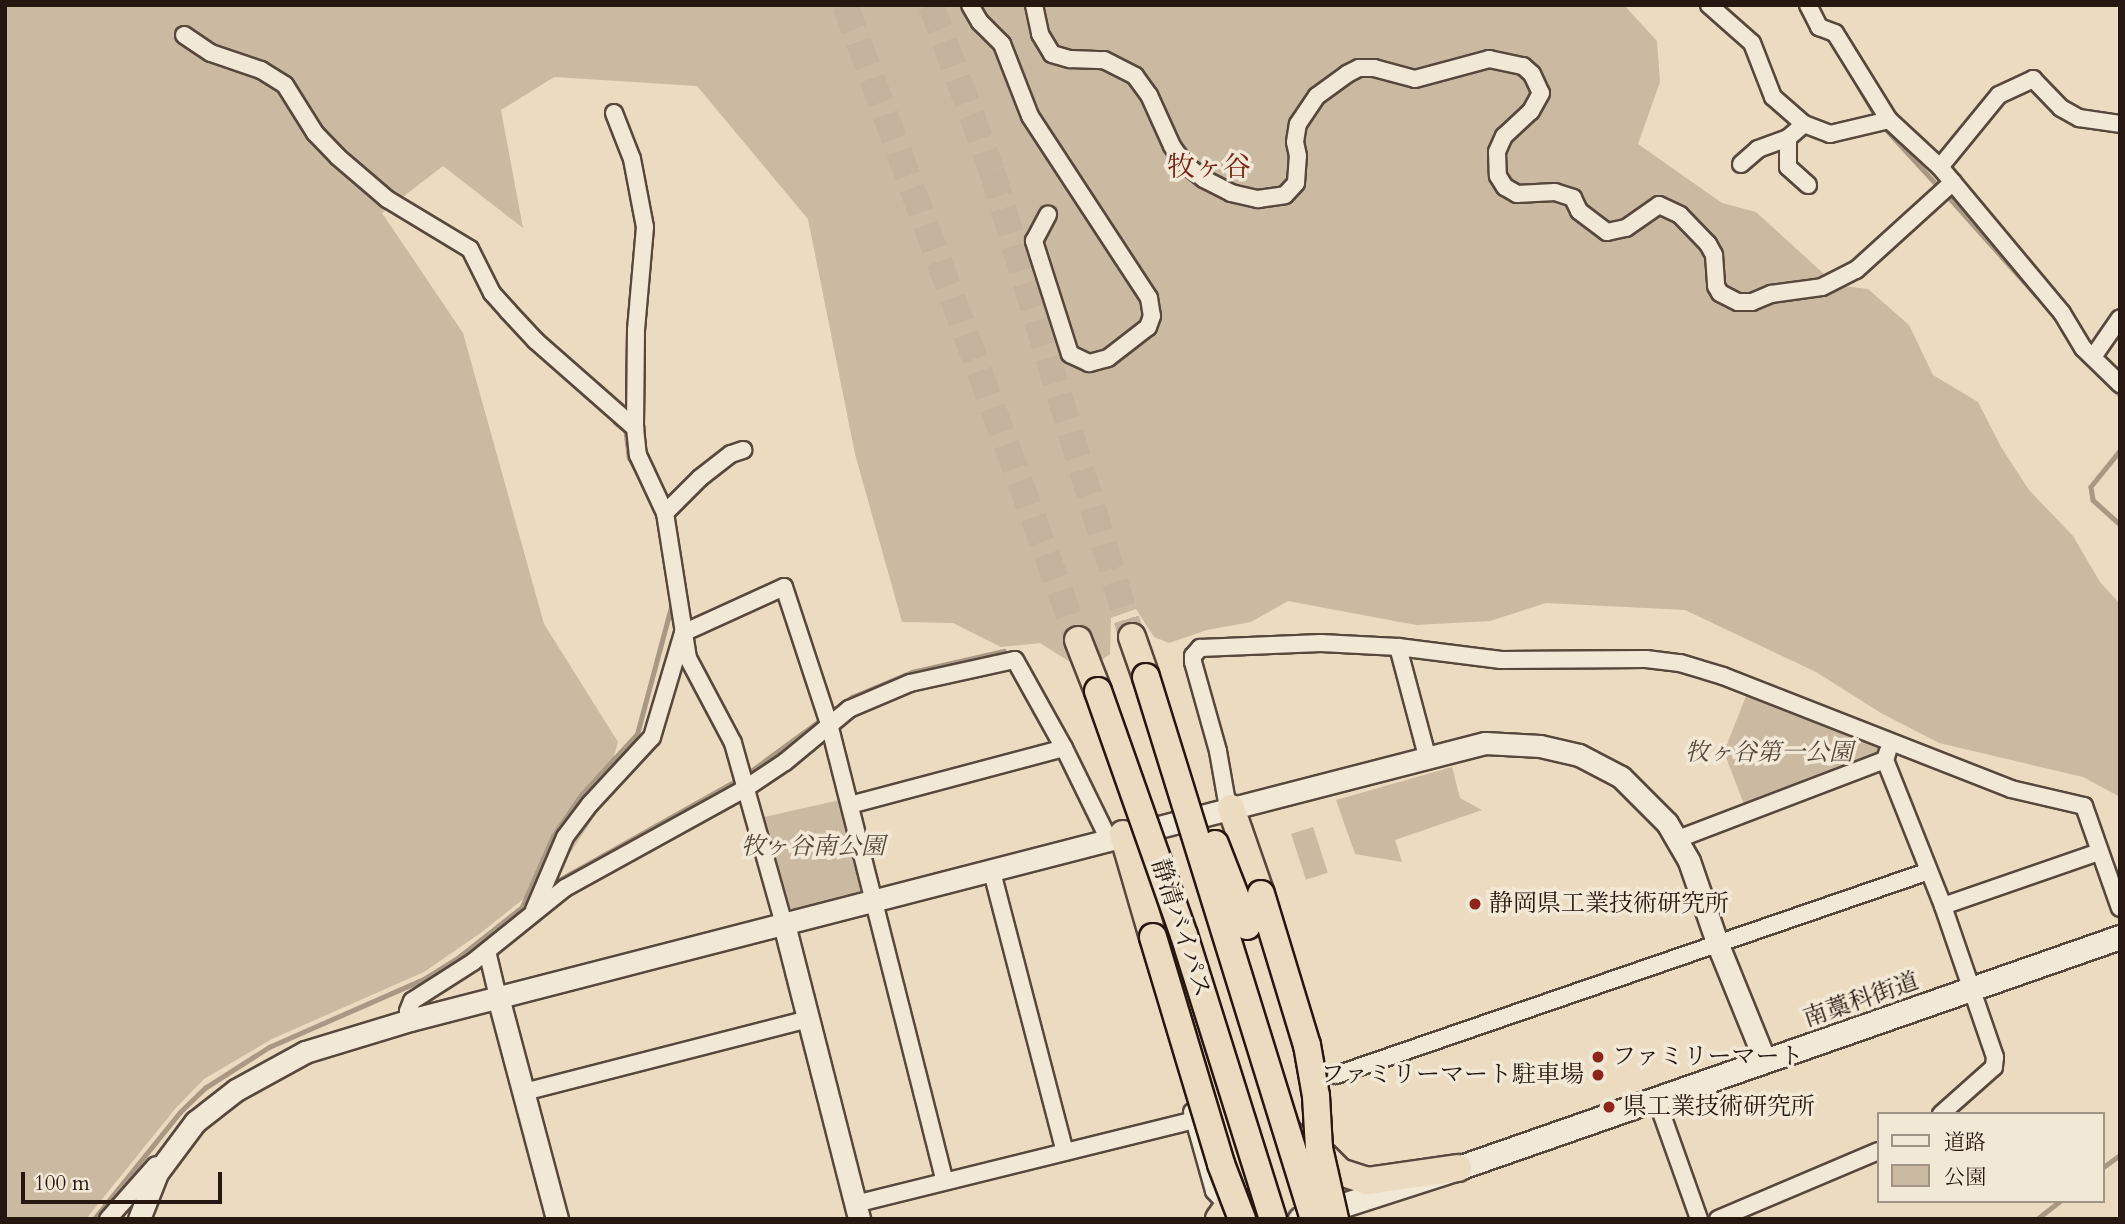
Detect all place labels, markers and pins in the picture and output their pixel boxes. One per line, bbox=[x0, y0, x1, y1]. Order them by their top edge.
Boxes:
place label: 静岡県工業技術研究所 bbox=[1489, 890, 1729, 918]
marker: 静岡県工業技術研究所 bbox=[1467, 896, 1483, 912]
place label: ファミリーマート bbox=[1612, 1043, 1804, 1071]
marker: ファミリーマート bbox=[1590, 1049, 1606, 1065]
place label: ファミリーマート駐車場 bbox=[1320, 1061, 1584, 1089]
marker: ファミリーマート駐車場 bbox=[1590, 1067, 1606, 1083]
place label: 県工業技術研究所 bbox=[1623, 1093, 1815, 1121]
marker: 県工業技術研究所 bbox=[1601, 1099, 1617, 1115]

